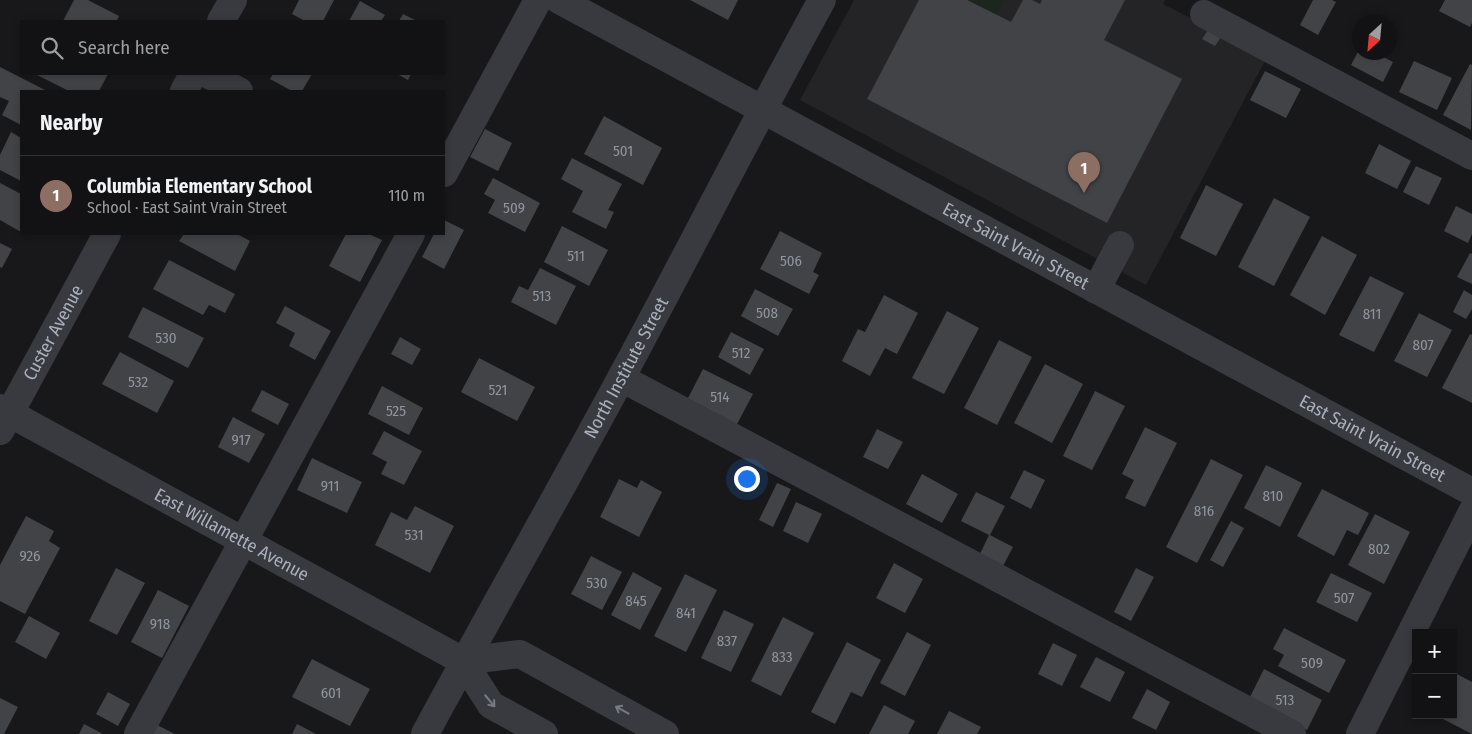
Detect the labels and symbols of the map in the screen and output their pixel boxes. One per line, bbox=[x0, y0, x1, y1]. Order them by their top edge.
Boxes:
north arrow bbox=[1352, 15, 1397, 60]
house number: 501 bbox=[613, 142, 633, 160]
pin: 1 bbox=[1068, 152, 1100, 193]
street label: East Saint Vrain Street bbox=[939, 198, 1093, 295]
house number: 509 bbox=[503, 199, 525, 217]
house number: 511 bbox=[567, 247, 585, 265]
house number: 506 bbox=[780, 252, 802, 270]
street label: Custer Avenue bbox=[19, 281, 88, 384]
house number: 513 bbox=[533, 287, 552, 305]
street label: North Institute Street bbox=[579, 293, 673, 442]
house number: 508 bbox=[756, 304, 778, 322]
house number: 811 bbox=[1363, 305, 1381, 323]
house number: 530 bbox=[155, 329, 177, 347]
house number: 807 bbox=[1412, 336, 1434, 354]
house number: 512 bbox=[732, 344, 751, 362]
house number: 532 bbox=[128, 373, 148, 391]
house number: 521 bbox=[489, 381, 507, 399]
house number: 514 bbox=[710, 388, 730, 406]
street label: East Saint Vrain Street bbox=[1296, 390, 1449, 487]
house number: 525 bbox=[386, 402, 406, 420]
house number: 917 bbox=[232, 431, 250, 449]
your location bbox=[734, 466, 760, 492]
house number: 911 bbox=[321, 477, 339, 495]
street label: East Willamette Avenue bbox=[151, 484, 313, 586]
house number: 810 bbox=[1263, 487, 1283, 505]
house number: 816 bbox=[1194, 502, 1214, 520]
house number: 531 bbox=[404, 526, 424, 544]
house number: 802 bbox=[1368, 540, 1390, 558]
house number: 926 bbox=[19, 547, 41, 565]
house number: 530 bbox=[586, 574, 608, 592]
house number: 507 bbox=[1334, 589, 1354, 607]
house number: 845 bbox=[625, 592, 647, 610]
house number: 841 bbox=[676, 604, 696, 622]
house number: 918 bbox=[150, 615, 170, 633]
house number: 837 bbox=[717, 632, 737, 650]
house number: 833 bbox=[771, 648, 793, 666]
house number: 509 bbox=[1301, 654, 1323, 672]
house number: 601 bbox=[321, 684, 341, 702]
house number: 513 bbox=[1276, 691, 1295, 709]
one-way arrow bbox=[485, 695, 496, 708]
one-way arrow bbox=[615, 705, 630, 715]

